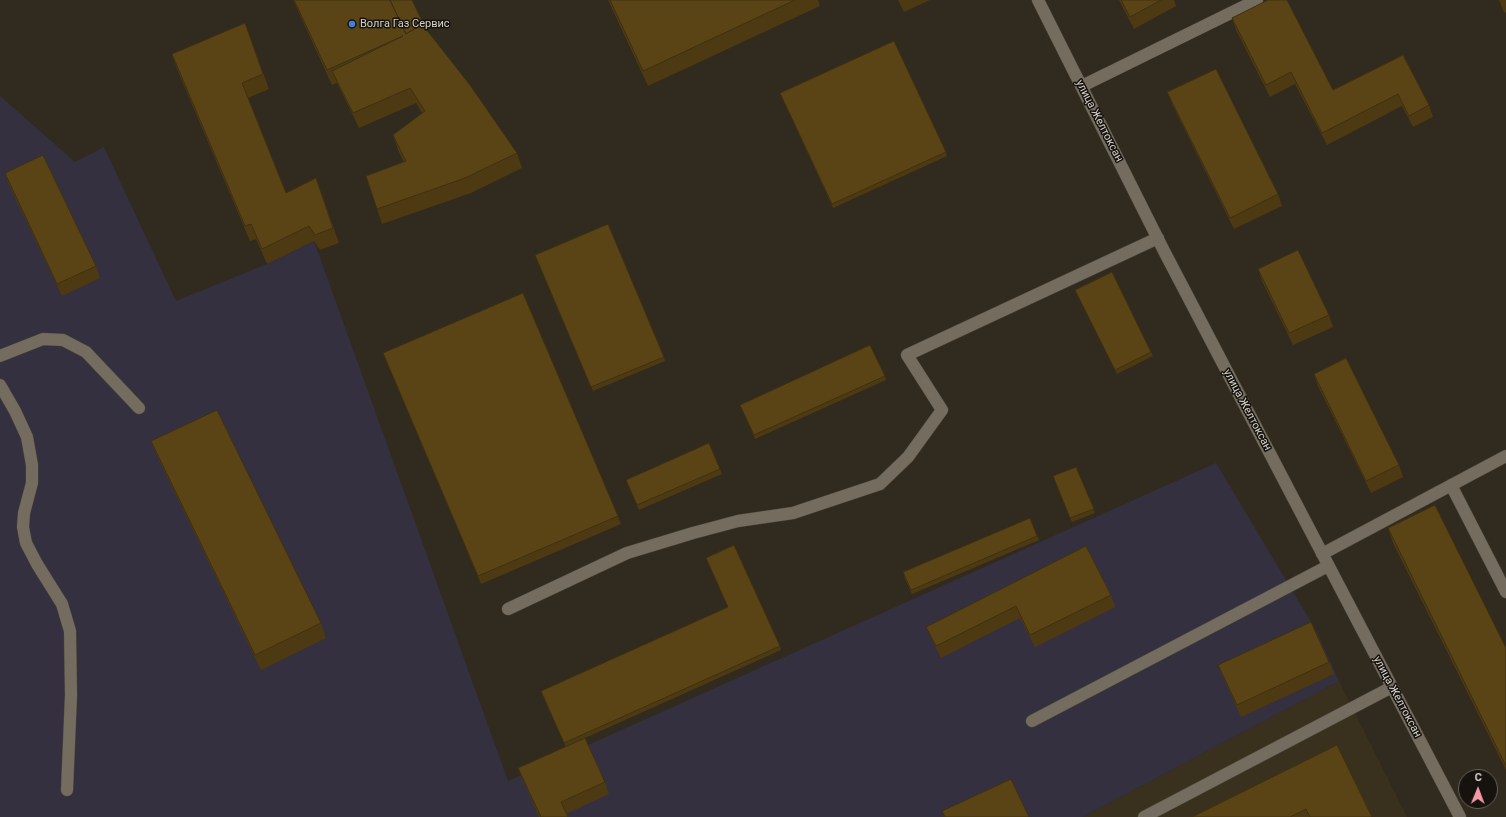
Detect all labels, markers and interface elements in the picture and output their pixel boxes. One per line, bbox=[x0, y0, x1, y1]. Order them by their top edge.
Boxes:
place label: Волга Газ Сервис bbox=[360, 17, 450, 31]
marker: Волга Газ Сервис bbox=[347, 19, 357, 29]
street label: улица Желтоксан bbox=[1073, 78, 1125, 164]
street label: улица Желтоксан bbox=[1220, 367, 1274, 453]
street label: улица Желтоксан bbox=[1370, 654, 1424, 740]
north arrow bbox=[1458, 769, 1498, 809]
text: С bbox=[1474, 771, 1482, 784]

